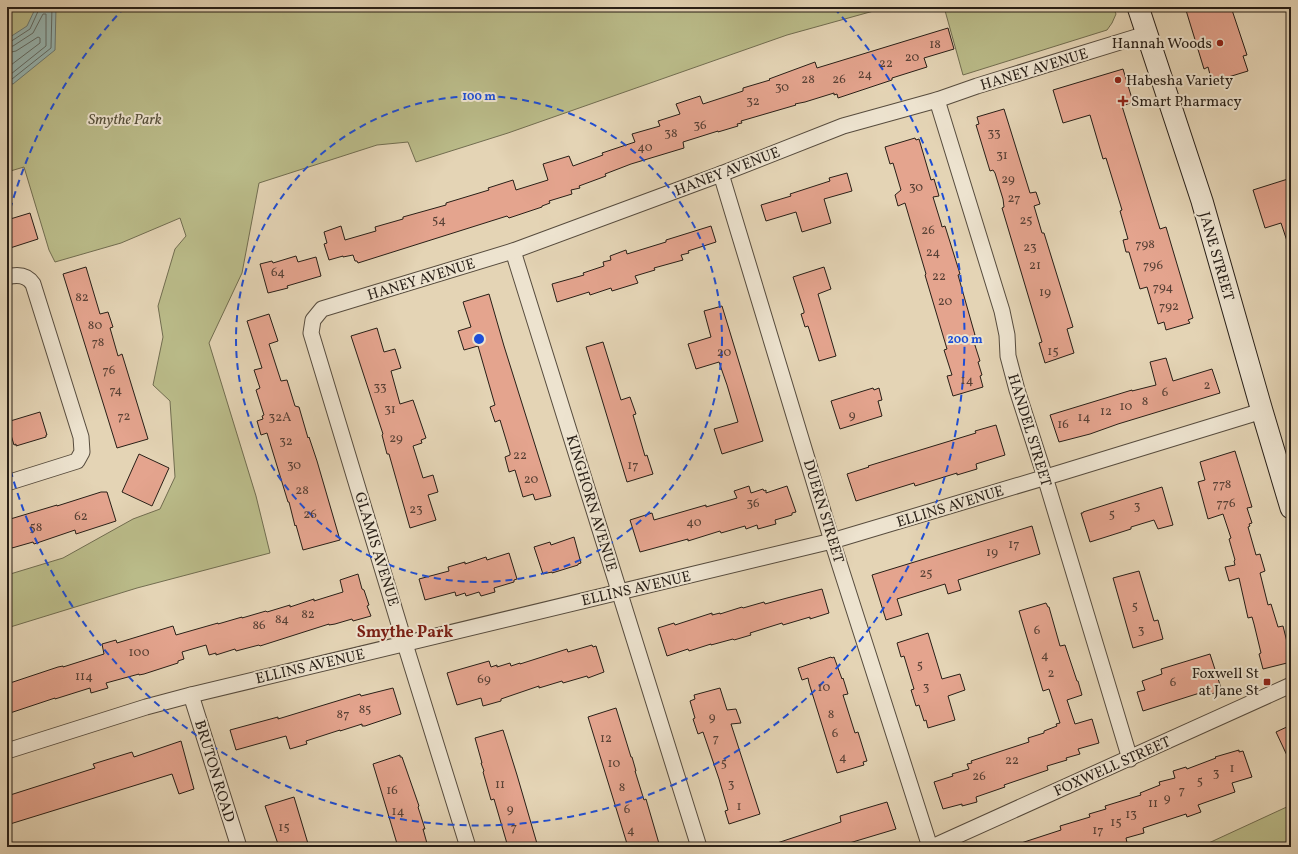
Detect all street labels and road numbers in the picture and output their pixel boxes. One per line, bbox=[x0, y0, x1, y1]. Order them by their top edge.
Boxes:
street label: HANEY AVENUE bbox=[978, 44, 1091, 97]
street label: HANEY AVENUE bbox=[672, 143, 783, 202]
street label: JANE STREET bbox=[1193, 210, 1238, 303]
street label: HANEY AVENUE bbox=[365, 254, 478, 307]
street label: HANDEL STREET bbox=[1001, 371, 1056, 490]
street label: KINGHORN AVENUE bbox=[560, 432, 621, 574]
street label: DUERN STREET bbox=[797, 457, 848, 566]
street label: ELLINS AVENUE bbox=[894, 481, 1007, 534]
street label: GLAMIS AVENUE bbox=[348, 490, 403, 609]
street label: ELLINS AVENUE bbox=[580, 567, 693, 612]
street label: ELLINS AVENUE bbox=[254, 645, 367, 690]
street label: BRUTON ROAD bbox=[188, 718, 239, 825]
street label: FOXWELL STREET bbox=[1051, 732, 1175, 803]

